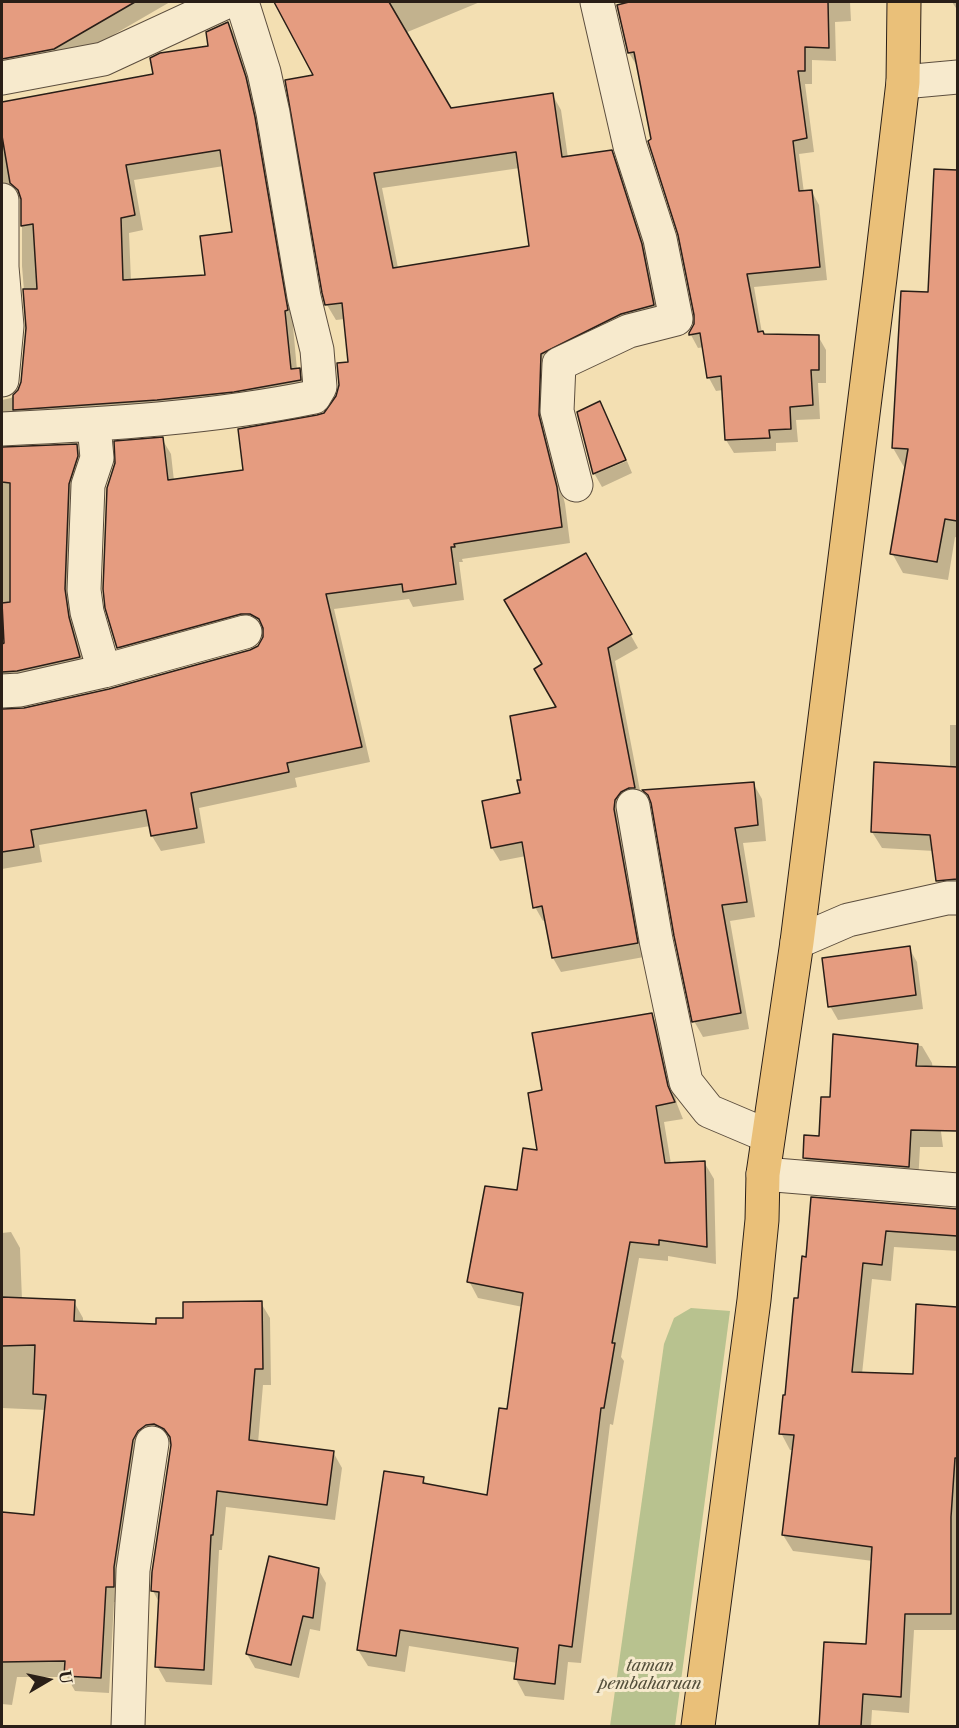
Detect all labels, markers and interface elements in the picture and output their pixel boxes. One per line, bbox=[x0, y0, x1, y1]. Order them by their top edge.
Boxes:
north arrow bbox=[18, 1650, 78, 1710]
park label: taman pembaharuan bbox=[599, 1656, 701, 1694]
text: U bbox=[55, 1669, 77, 1685]

